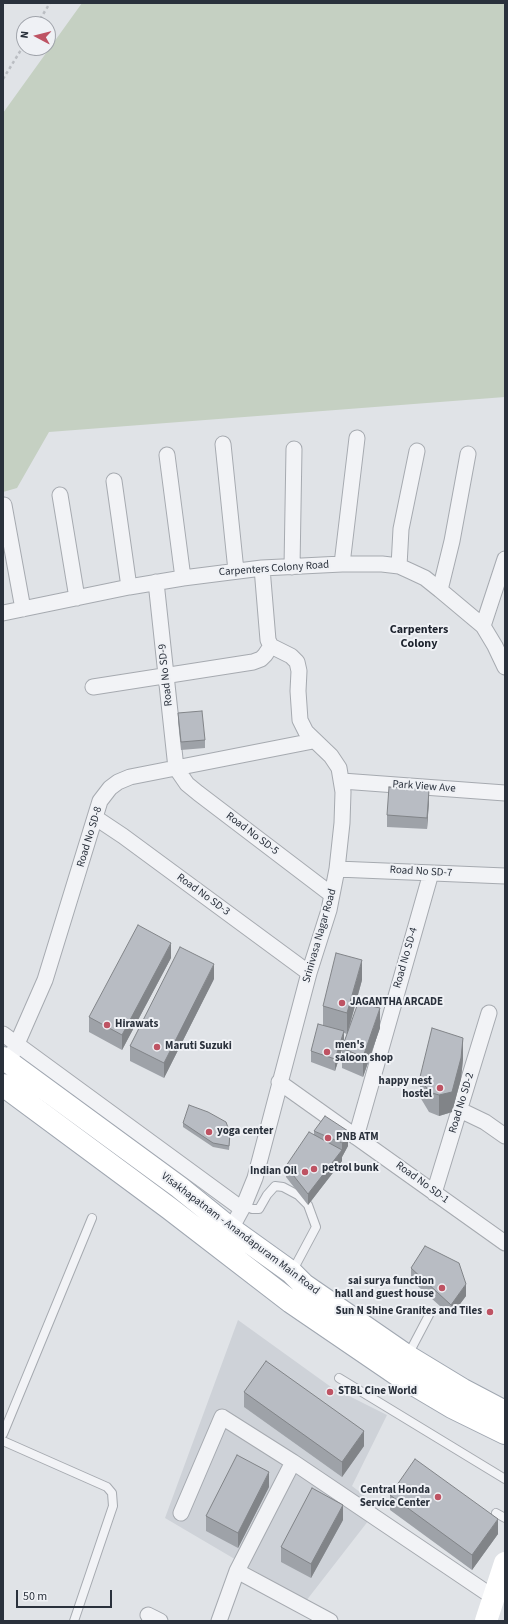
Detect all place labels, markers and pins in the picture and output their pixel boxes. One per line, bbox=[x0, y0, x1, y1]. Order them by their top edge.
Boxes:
place label: JAGANTHA ARCADE bbox=[350, 996, 443, 1010]
marker: JAGANTHA ARCADE bbox=[337, 998, 347, 1008]
place label: Hirawats bbox=[115, 1018, 158, 1032]
marker: Hirawats bbox=[102, 1020, 112, 1030]
place label: men's saloon shop bbox=[335, 1039, 393, 1065]
place label: Maruti Suzuki bbox=[165, 1040, 232, 1054]
marker: Maruti Suzuki bbox=[152, 1042, 162, 1052]
marker: men's saloon shop bbox=[322, 1047, 332, 1057]
place label: happy nest hostel bbox=[379, 1075, 432, 1101]
marker: happy nest hostel bbox=[435, 1083, 445, 1093]
place label: yoga center bbox=[217, 1125, 273, 1139]
marker: yoga center bbox=[204, 1127, 214, 1137]
place label: PNB ATM bbox=[336, 1131, 379, 1145]
marker: PNB ATM bbox=[323, 1133, 333, 1143]
place label: petrol bunk bbox=[322, 1162, 379, 1176]
marker: petrol bunk bbox=[309, 1164, 319, 1174]
place label: Indian Oil bbox=[250, 1165, 297, 1179]
marker: Indian Oil bbox=[300, 1167, 310, 1177]
place label: sai surya function hall and guest house bbox=[335, 1275, 434, 1301]
marker: sai surya function hall and guest house bbox=[437, 1283, 447, 1293]
place label: Sun N Shine Granites and Tiles bbox=[336, 1305, 482, 1319]
marker: Sun N Shine Granites and Tiles bbox=[485, 1307, 495, 1317]
place label: STBL Cine World bbox=[338, 1385, 417, 1399]
marker: STBL Cine World bbox=[325, 1387, 335, 1397]
place label: Central Honda Service Center bbox=[360, 1484, 430, 1510]
marker: Central Honda Service Center bbox=[433, 1492, 443, 1502]

